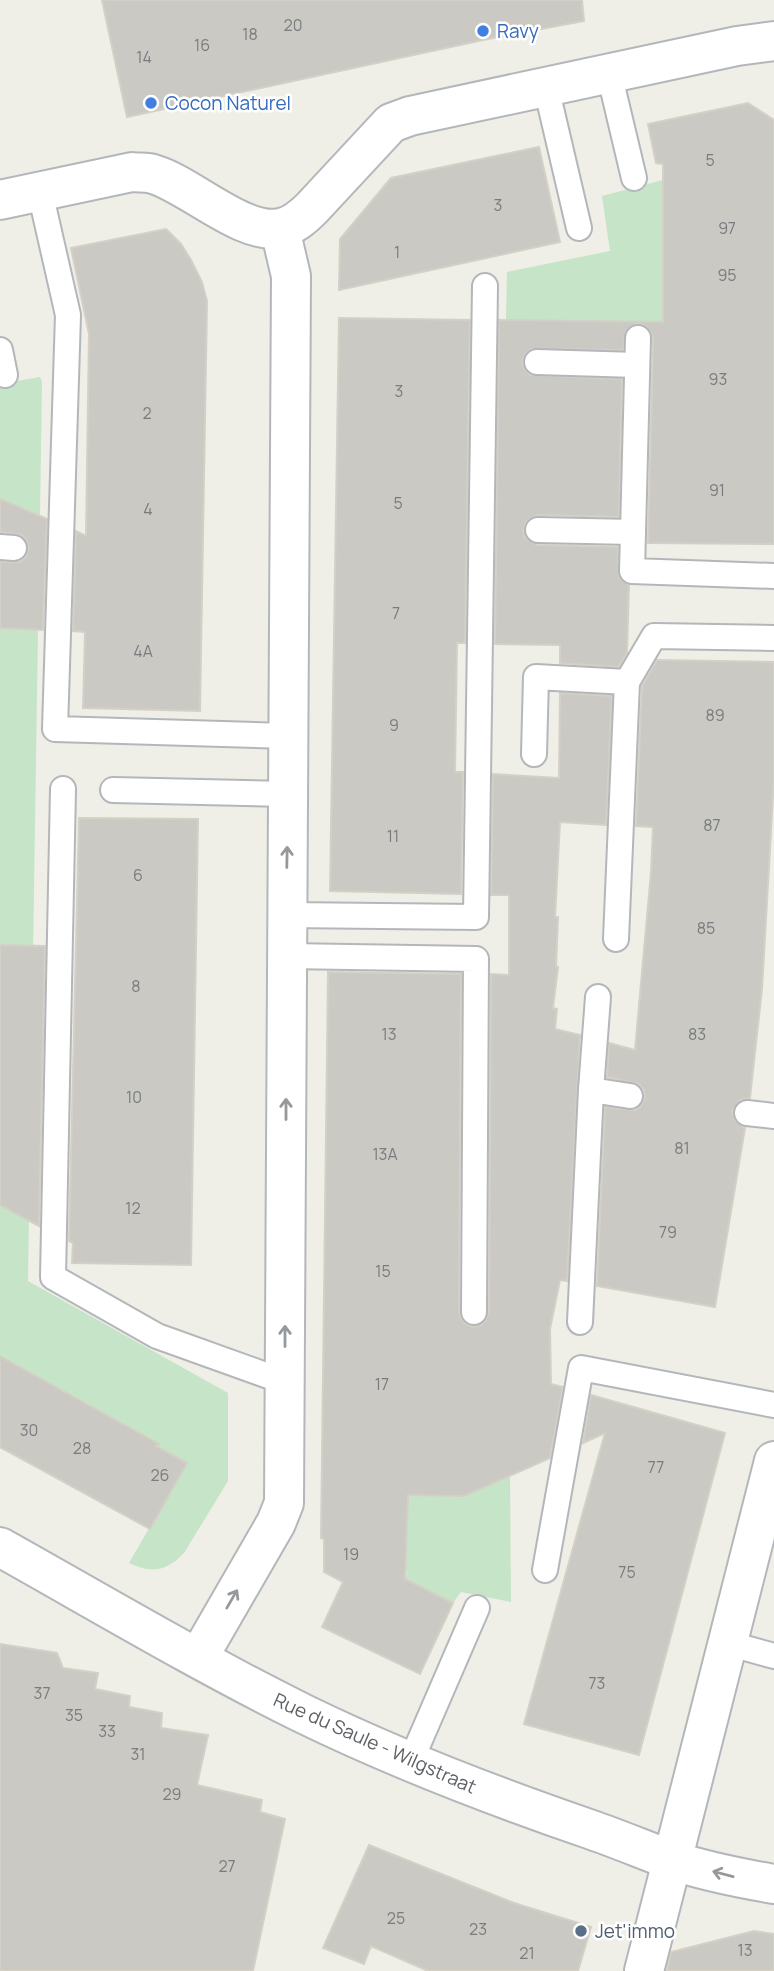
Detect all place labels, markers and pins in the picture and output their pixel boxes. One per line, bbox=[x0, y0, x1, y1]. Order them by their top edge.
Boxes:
place label: Ravy bbox=[497, 18, 539, 44]
marker: Ravy bbox=[475, 23, 491, 39]
place label: Cocon Naturel bbox=[165, 90, 291, 116]
marker: Cocon Naturel bbox=[143, 95, 159, 111]
place label: Jet'immo bbox=[595, 1918, 675, 1944]
marker: Jet'immo bbox=[573, 1923, 589, 1939]

